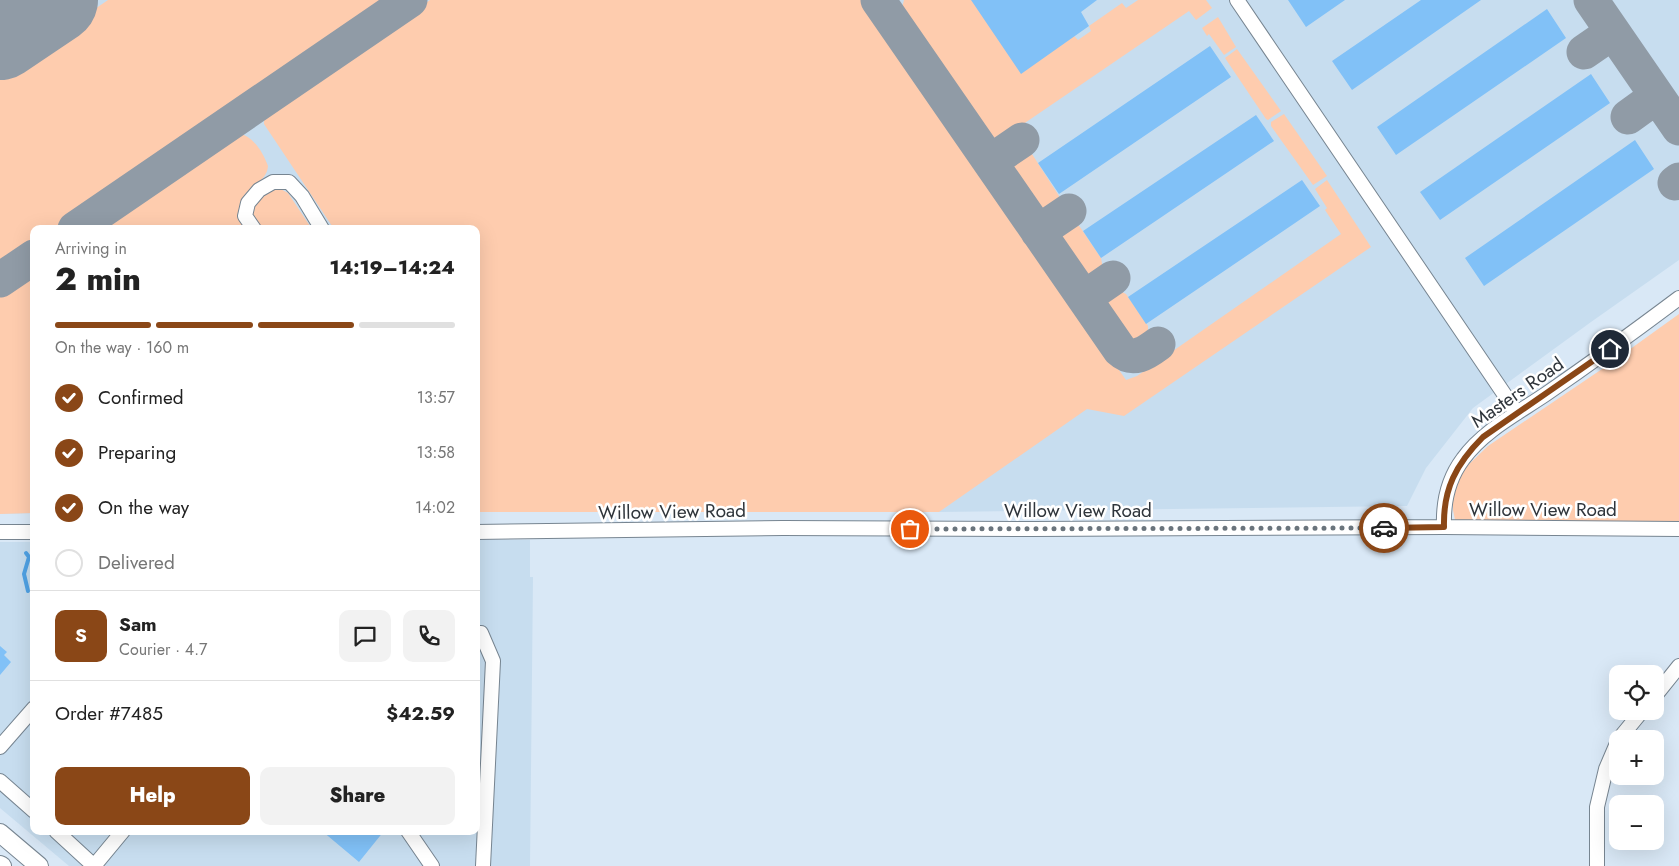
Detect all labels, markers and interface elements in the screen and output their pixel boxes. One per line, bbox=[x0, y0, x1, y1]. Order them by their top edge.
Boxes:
text: Arriving in bbox=[55, 237, 127, 260]
text: 14:19–14:24 bbox=[329, 254, 455, 281]
text: 2 min bbox=[55, 256, 141, 302]
pin bbox=[1589, 328, 1631, 370]
icon: home bbox=[1596, 335, 1624, 363]
text: On the way · 160 m bbox=[55, 336, 189, 359]
street label: Masters Road bbox=[1466, 351, 1569, 434]
icon: check bbox=[55, 384, 83, 412]
text: Confirmed bbox=[98, 384, 184, 411]
text: 13:57 bbox=[417, 386, 455, 409]
icon: check bbox=[55, 439, 83, 467]
text: Preparing bbox=[98, 439, 176, 466]
text: 13:58 bbox=[417, 441, 455, 464]
icon: check bbox=[55, 494, 83, 522]
text: On the way bbox=[98, 494, 189, 521]
text: 14:02 bbox=[415, 496, 455, 519]
street label: Willow View Road bbox=[1469, 496, 1617, 523]
street label: Willow View Road bbox=[598, 497, 746, 526]
street label: Willow View Road bbox=[1004, 497, 1152, 524]
courier bbox=[1359, 503, 1409, 553]
pin bbox=[889, 508, 931, 550]
icon: car bbox=[1370, 514, 1398, 542]
icon: bag bbox=[896, 515, 924, 543]
text: Delivered bbox=[98, 549, 175, 576]
button: chat bbox=[339, 610, 391, 662]
button: phone bbox=[403, 610, 455, 662]
text: Sam bbox=[119, 611, 157, 638]
text: S bbox=[75, 622, 87, 649]
text: Courier · 4.7 bbox=[119, 638, 207, 661]
map controls bbox=[1609, 665, 1664, 850]
button: locate bbox=[1609, 665, 1664, 720]
text: Order #7485 bbox=[55, 700, 163, 727]
text: $42.59 bbox=[386, 700, 455, 727]
button: + bbox=[1609, 730, 1664, 785]
button: Help bbox=[55, 767, 250, 825]
button: Share bbox=[260, 767, 455, 825]
button: − bbox=[1609, 795, 1664, 850]

